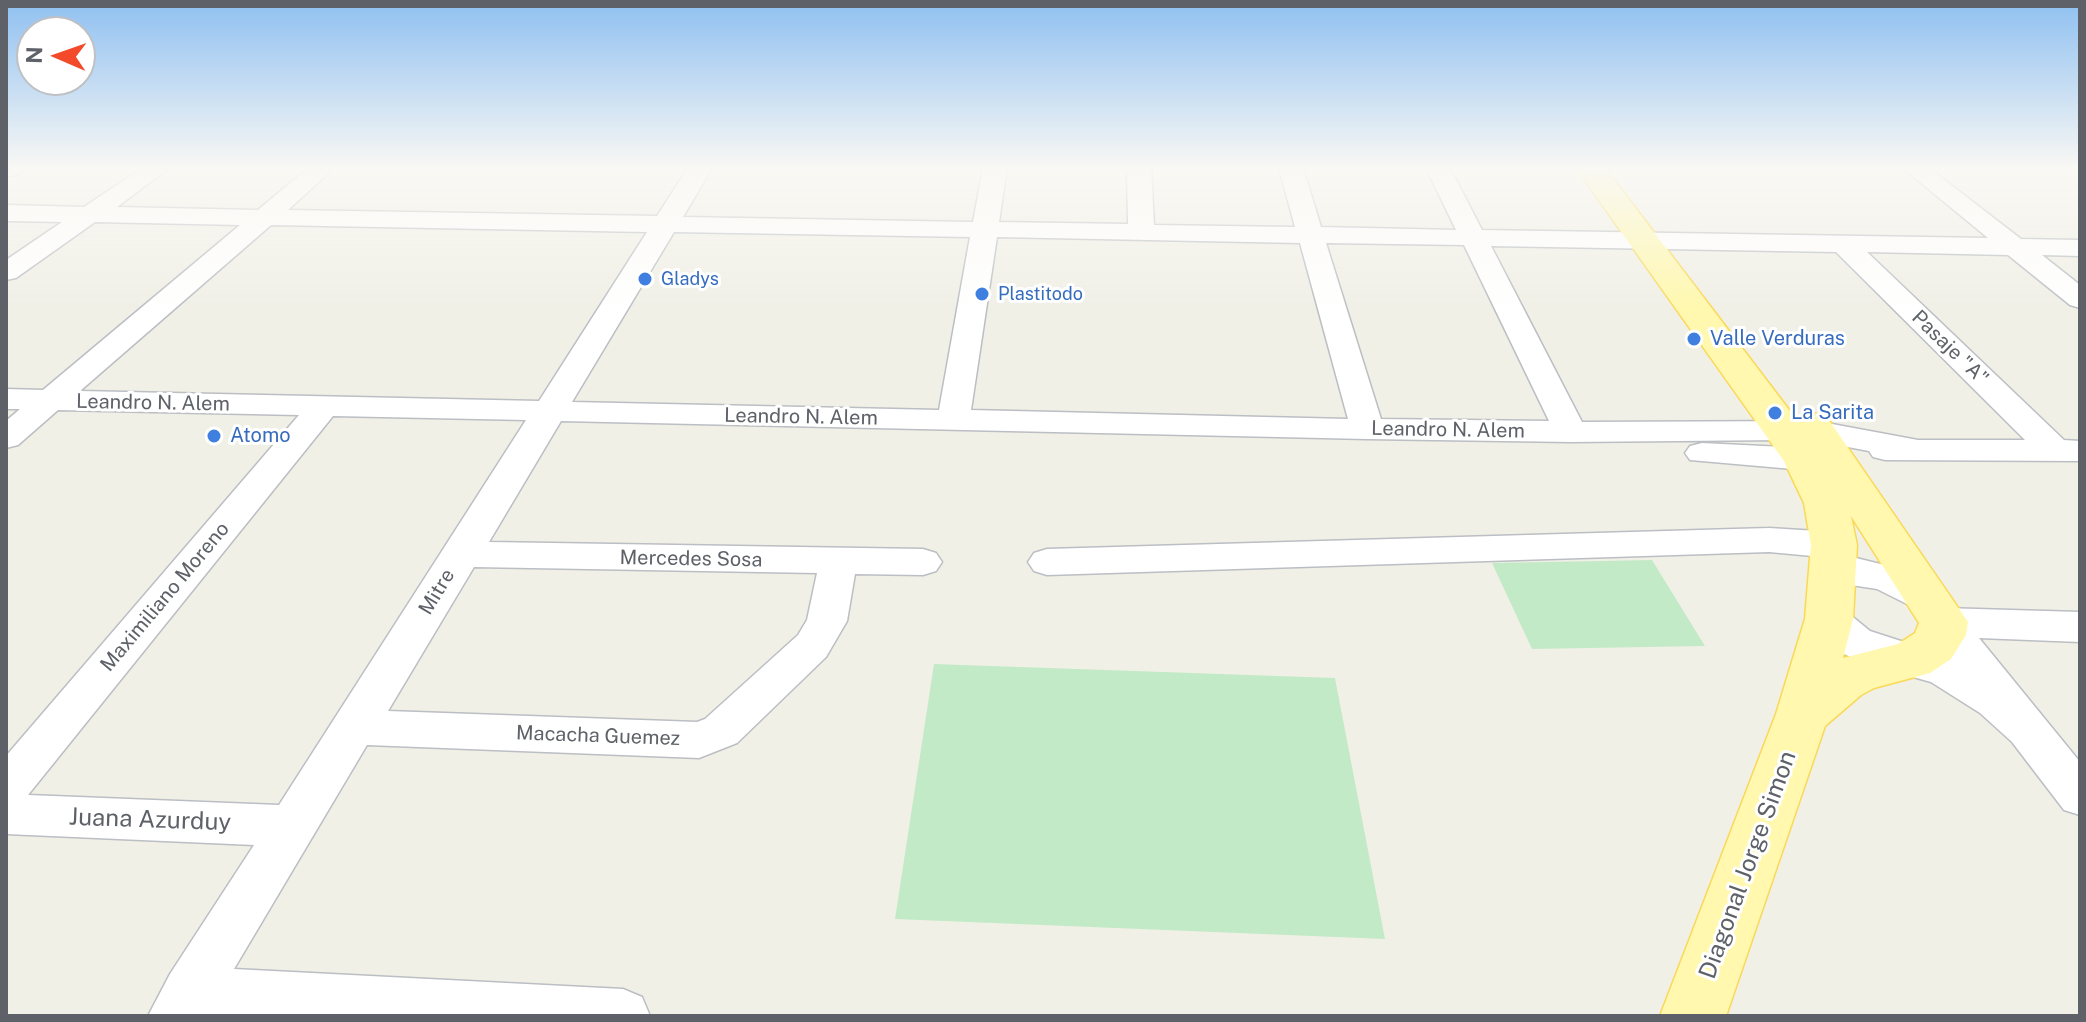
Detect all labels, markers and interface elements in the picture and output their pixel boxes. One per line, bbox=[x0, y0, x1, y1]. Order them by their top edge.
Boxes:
north arrow bbox=[16, 16, 96, 96]
text: N bbox=[21, 46, 47, 64]
place label: Gladys bbox=[661, 268, 719, 290]
marker: Gladys bbox=[636, 270, 654, 288]
place label: Plastitodo bbox=[998, 283, 1083, 305]
marker: Plastitodo bbox=[973, 285, 991, 303]
street label: Pasaje "A" bbox=[1907, 306, 1993, 390]
place label: Valle Verduras bbox=[1710, 327, 1845, 351]
marker: Valle Verduras bbox=[1685, 330, 1703, 348]
street label: Leandro N. Alem bbox=[76, 390, 230, 416]
place label: La Sarita bbox=[1791, 401, 1874, 425]
street label: Leandro N. Alem bbox=[724, 404, 878, 430]
marker: La Sarita bbox=[1766, 404, 1784, 422]
street label: Leandro N. Alem bbox=[1371, 417, 1525, 443]
place label: Atomo bbox=[230, 424, 291, 448]
marker: Atomo bbox=[205, 427, 223, 445]
street label: Maximiliano Moreno bbox=[96, 517, 234, 677]
street label: Mercedes Sosa bbox=[619, 546, 763, 572]
street label: Mitre bbox=[414, 565, 460, 619]
street label: Macacha Guemez bbox=[515, 721, 681, 751]
street label: Diagonal Jorge Simon bbox=[1693, 747, 1803, 983]
street label: Juana Azurduy bbox=[68, 803, 232, 837]

